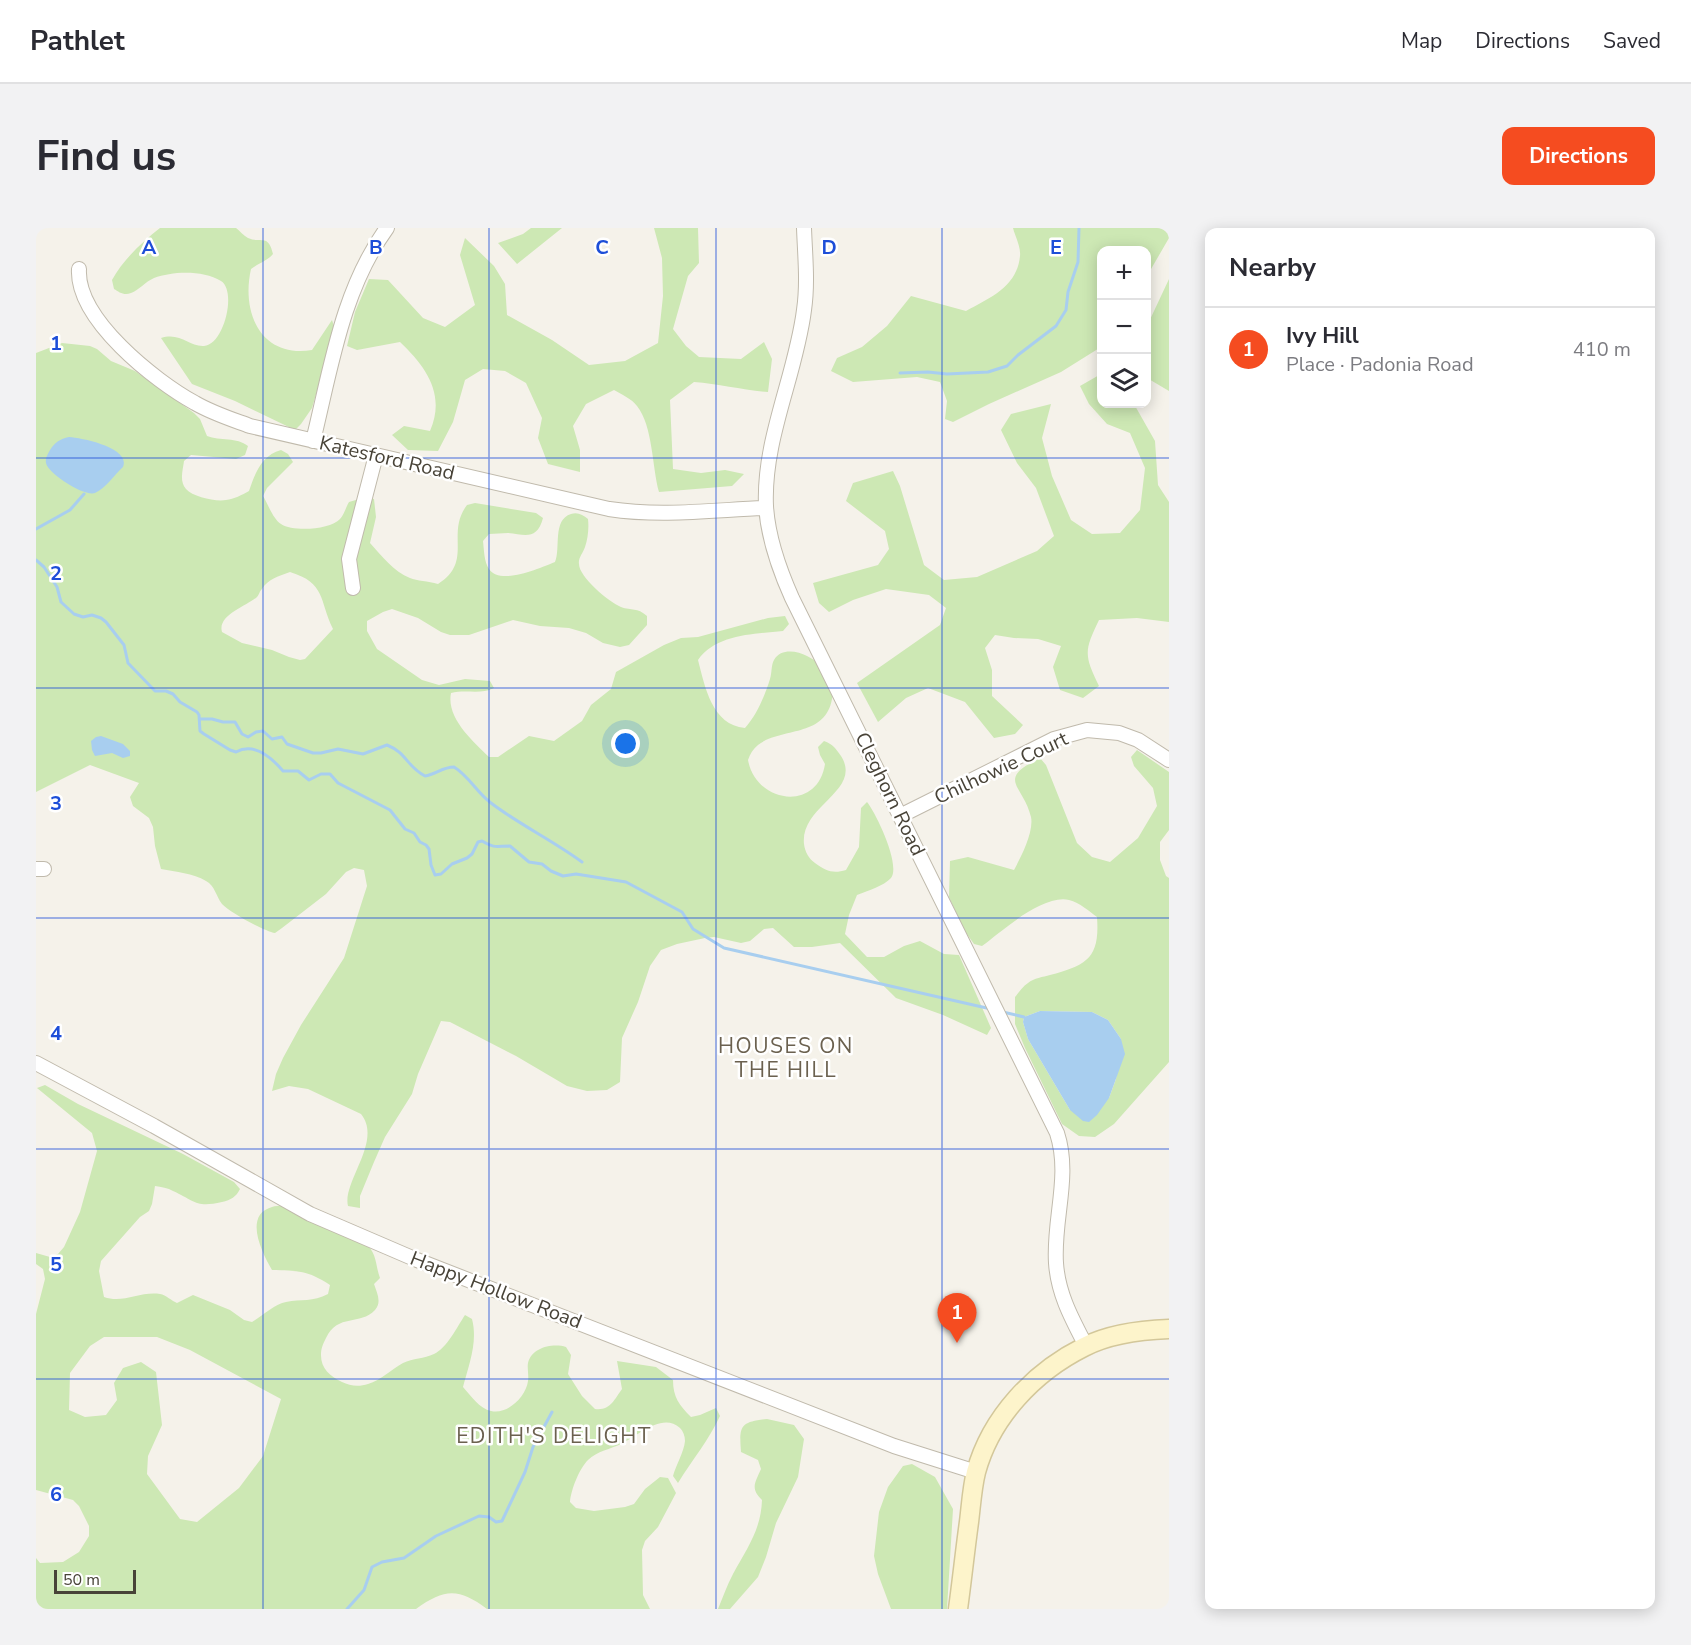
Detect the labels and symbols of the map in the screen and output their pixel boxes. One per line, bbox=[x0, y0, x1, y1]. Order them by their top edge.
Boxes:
text: A bbox=[142, 234, 157, 261]
text: B bbox=[369, 234, 383, 261]
text: C bbox=[595, 234, 609, 261]
text: D bbox=[821, 234, 837, 261]
text: E bbox=[1050, 234, 1062, 261]
text: 1 bbox=[50, 330, 62, 357]
street label: Katesford Road bbox=[317, 429, 457, 487]
text: 2 bbox=[50, 560, 62, 587]
street label: Chilhowie Court bbox=[930, 725, 1073, 811]
street label: Cleghorn Road bbox=[848, 728, 932, 860]
your location bbox=[611, 729, 640, 758]
text: 3 bbox=[50, 790, 62, 817]
text: 4 bbox=[50, 1020, 62, 1047]
district label: HOUSES ON THE HILL bbox=[718, 1032, 854, 1084]
street label: Happy Hollow Road bbox=[406, 1245, 586, 1335]
text: 5 bbox=[50, 1251, 62, 1278]
pin: 1 bbox=[938, 1294, 976, 1343]
district label: EDITH'S DELIGHT bbox=[456, 1422, 652, 1450]
text: 6 bbox=[50, 1481, 62, 1508]
scale bar bbox=[54, 1567, 136, 1594]

